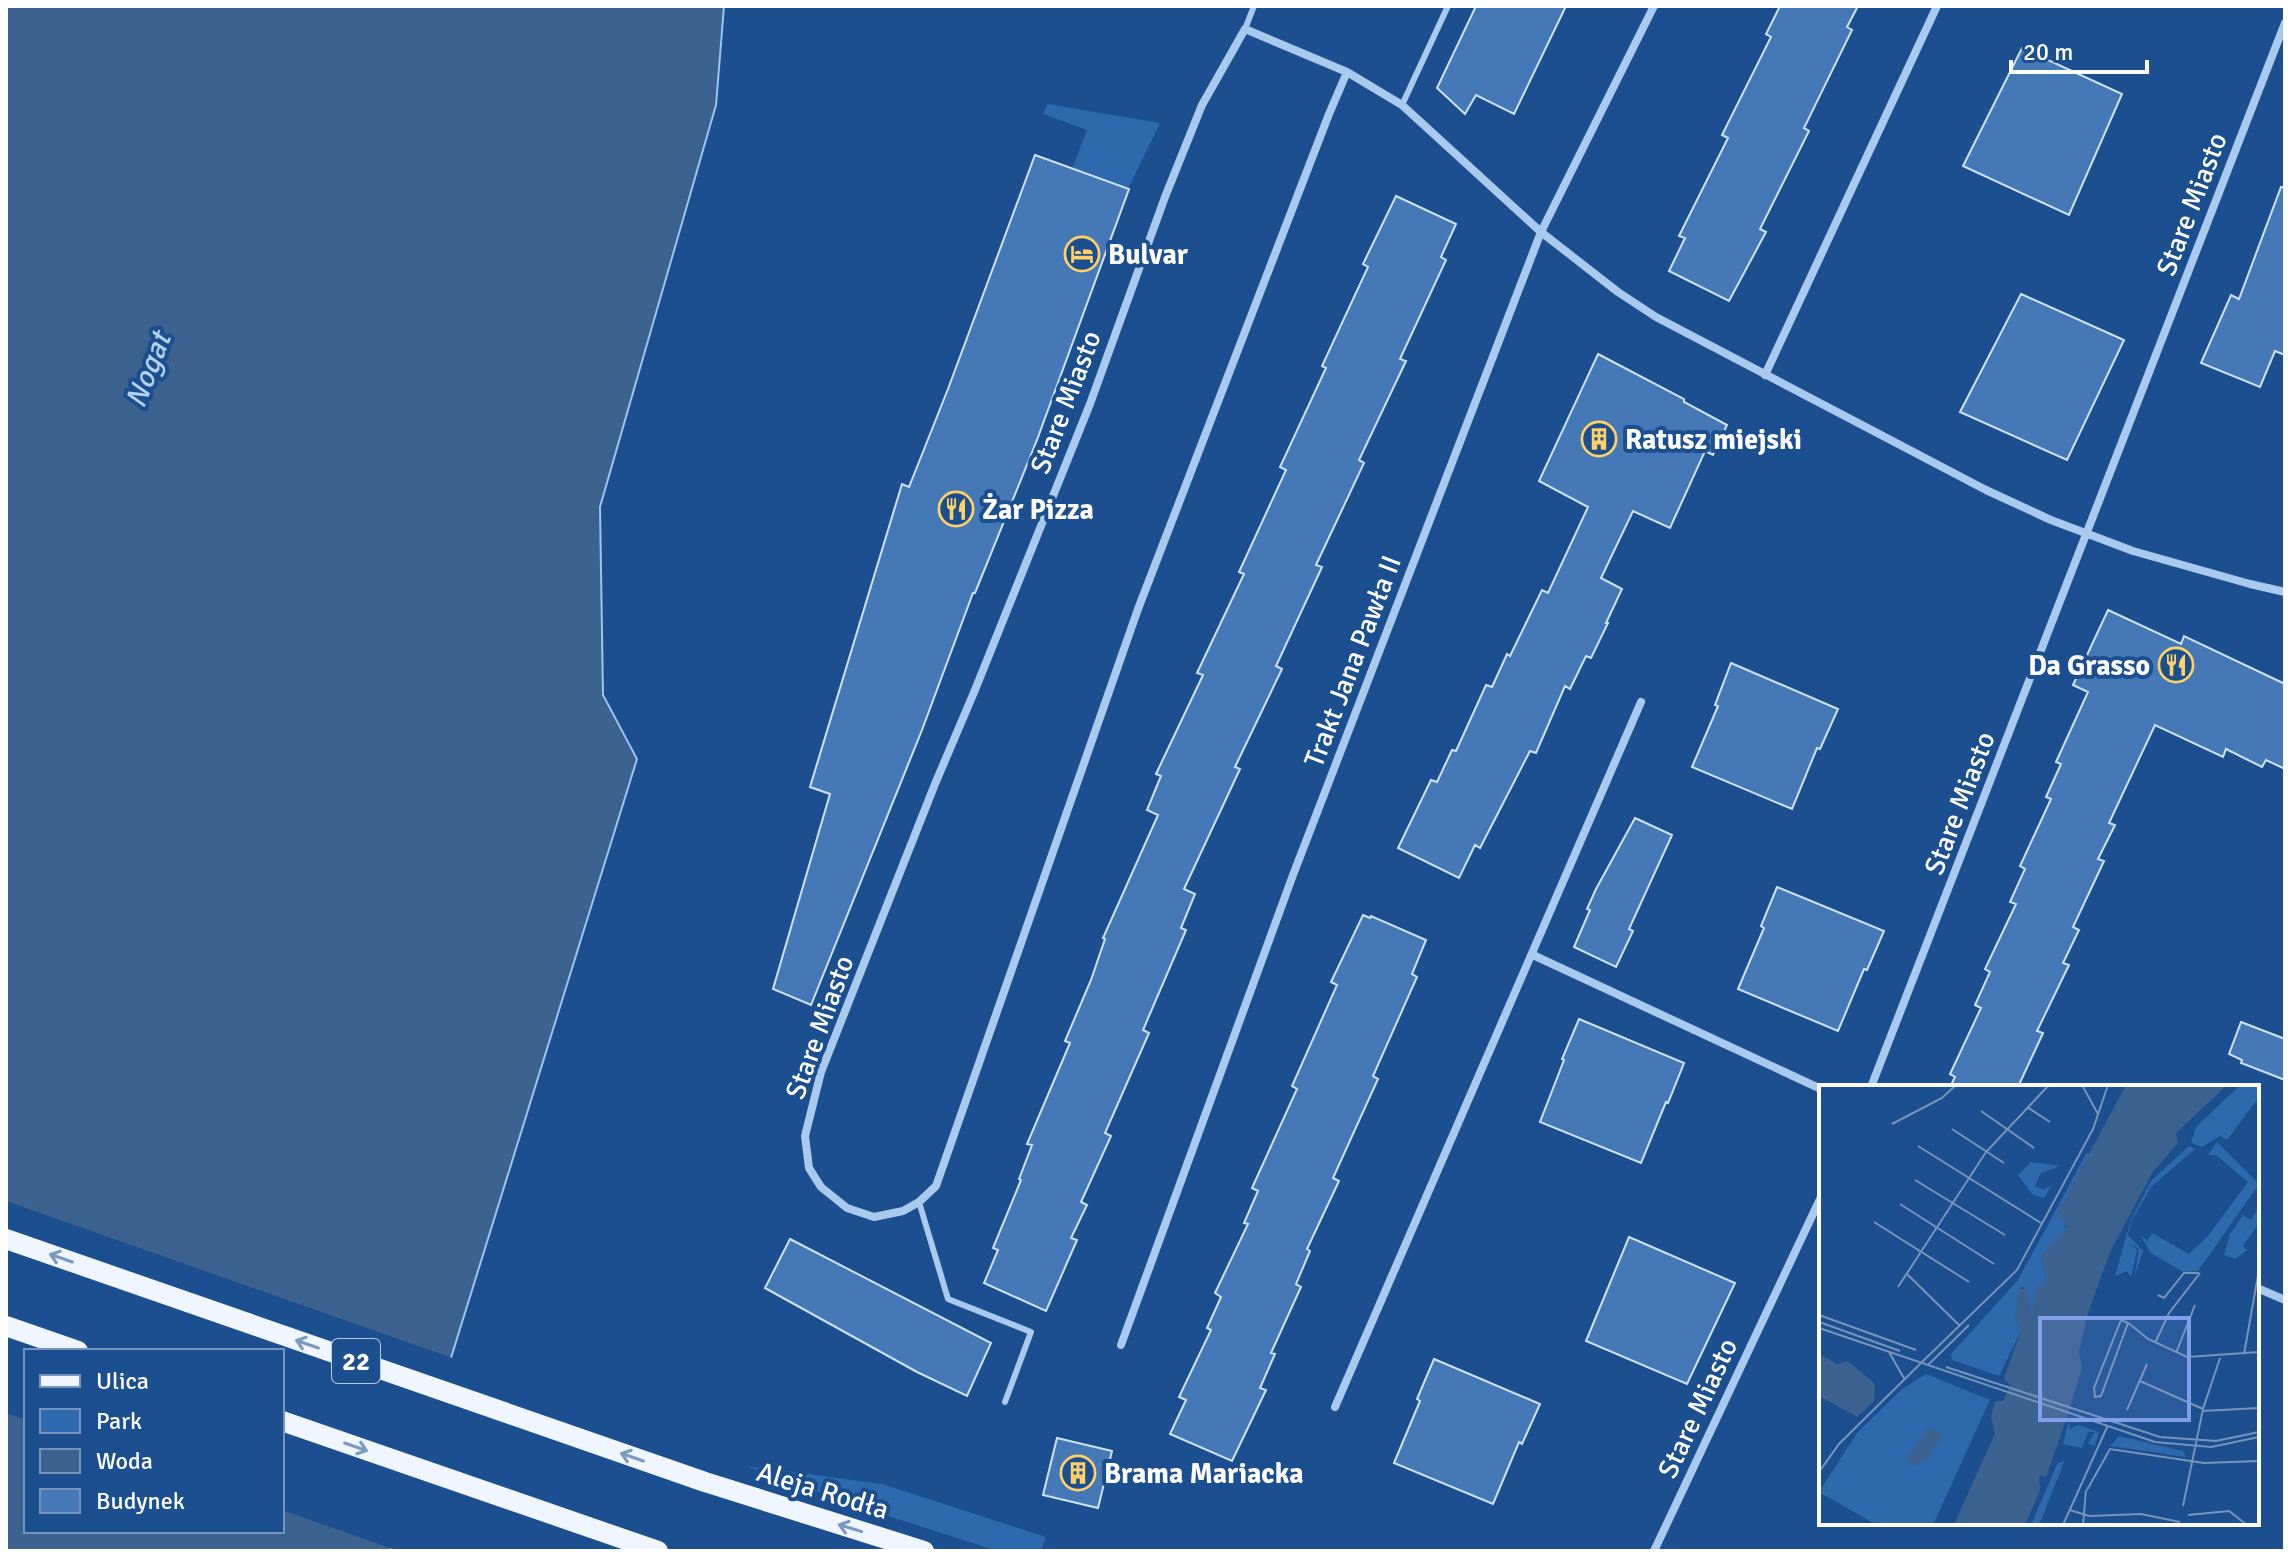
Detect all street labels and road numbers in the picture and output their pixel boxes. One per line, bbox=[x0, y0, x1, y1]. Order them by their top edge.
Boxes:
street label: Stare Miasto bbox=[2149, 128, 2235, 281]
street label: Stare Miasto bbox=[1023, 326, 1109, 479]
street label: Trakt Jana Pawła II bbox=[1297, 551, 1409, 772]
street label: Stare Miasto bbox=[1917, 727, 2003, 880]
street label: Stare Miasto bbox=[778, 951, 862, 1104]
street label: Stare Miasto bbox=[1651, 1333, 1745, 1484]
road number: 22 bbox=[332, 1339, 380, 1383]
street label: Aleja Rodła bbox=[753, 1455, 893, 1527]

